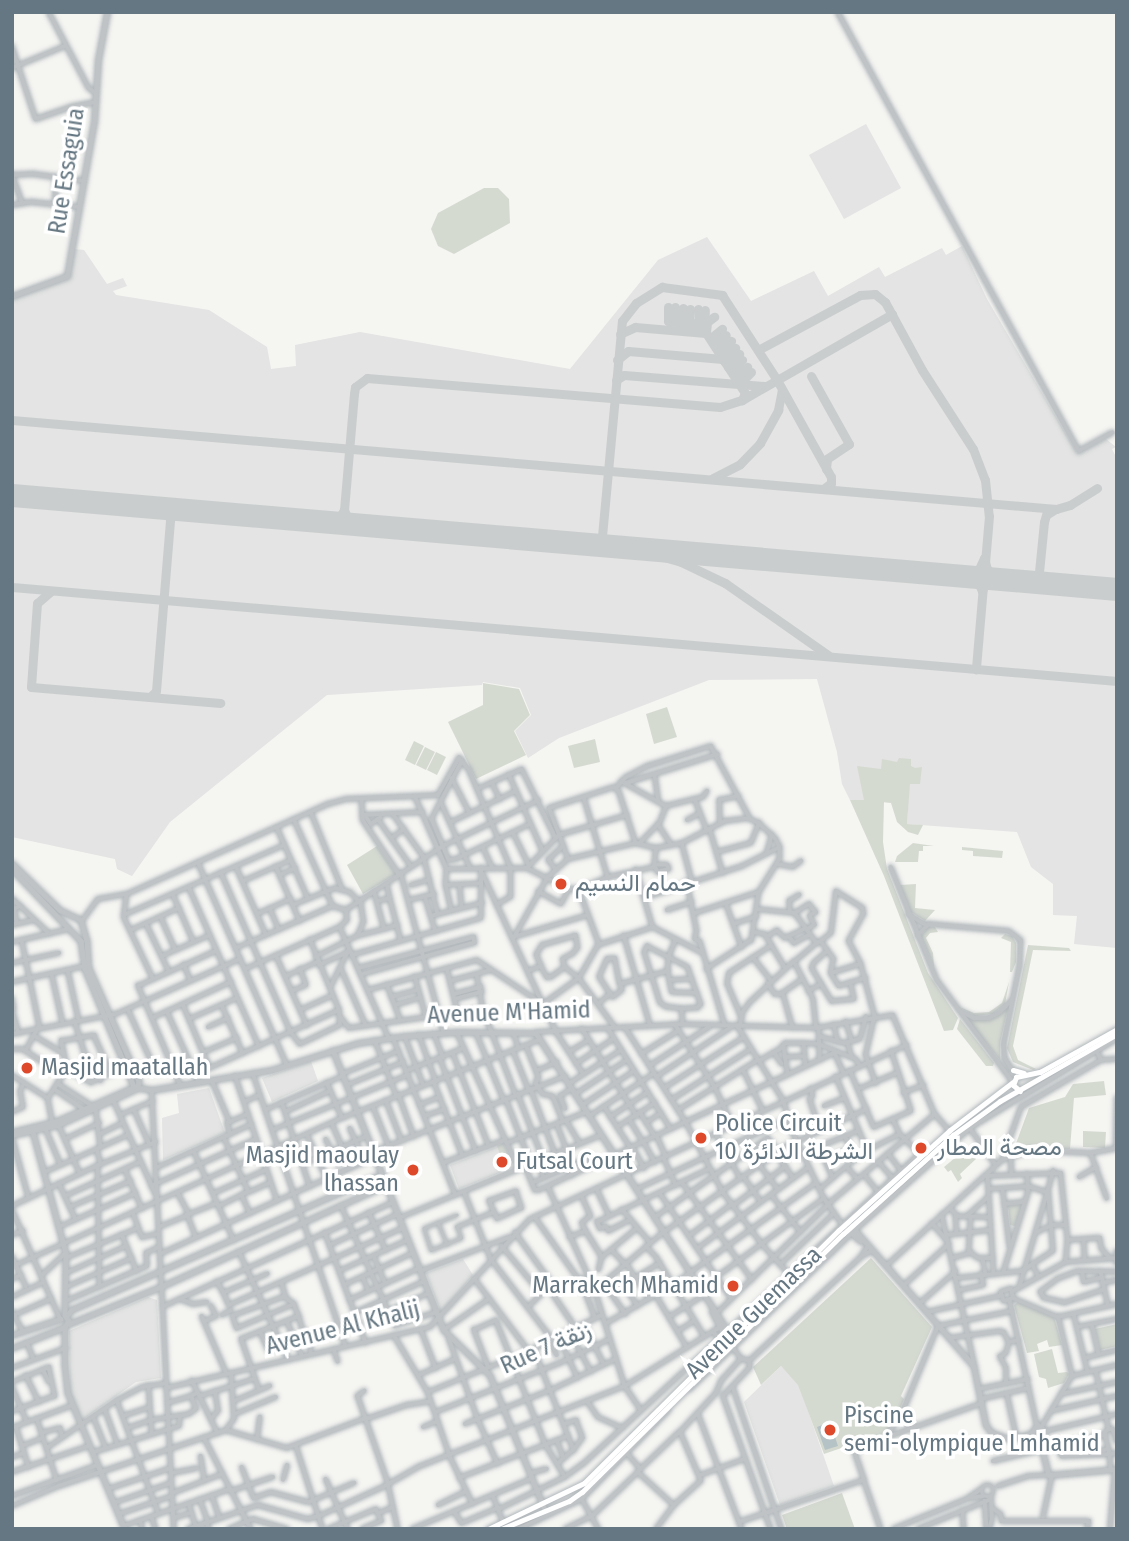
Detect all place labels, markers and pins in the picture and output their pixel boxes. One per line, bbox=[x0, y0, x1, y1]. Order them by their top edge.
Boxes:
place label: حمام النسيم bbox=[575, 870, 696, 898]
marker: حمام النسيم bbox=[553, 876, 569, 892]
place label: Masjid maatallah bbox=[41, 1054, 209, 1082]
marker: Masjid maatallah bbox=[19, 1060, 35, 1076]
place label: Police Circuit 10 الشرطة الدائرة bbox=[715, 1110, 873, 1166]
marker: Police Circuit 10 الشرطة الدائرة bbox=[693, 1130, 709, 1146]
place label: مصحة المطار bbox=[937, 1134, 1062, 1162]
marker: مصحة المطار bbox=[911, 1138, 931, 1158]
place label: Masjid maoulay lhassan bbox=[246, 1142, 399, 1198]
place label: Futsal Court bbox=[516, 1148, 633, 1176]
marker: Futsal Court bbox=[494, 1154, 510, 1170]
marker: Masjid maoulay lhassan bbox=[405, 1162, 421, 1178]
place label: Marrakech Mhamid bbox=[532, 1272, 719, 1300]
marker: Marrakech Mhamid bbox=[725, 1278, 741, 1294]
place label: Piscine semi-olympique Lmhamid bbox=[844, 1402, 1100, 1458]
marker: Piscine semi-olympique Lmhamid bbox=[822, 1422, 838, 1438]

